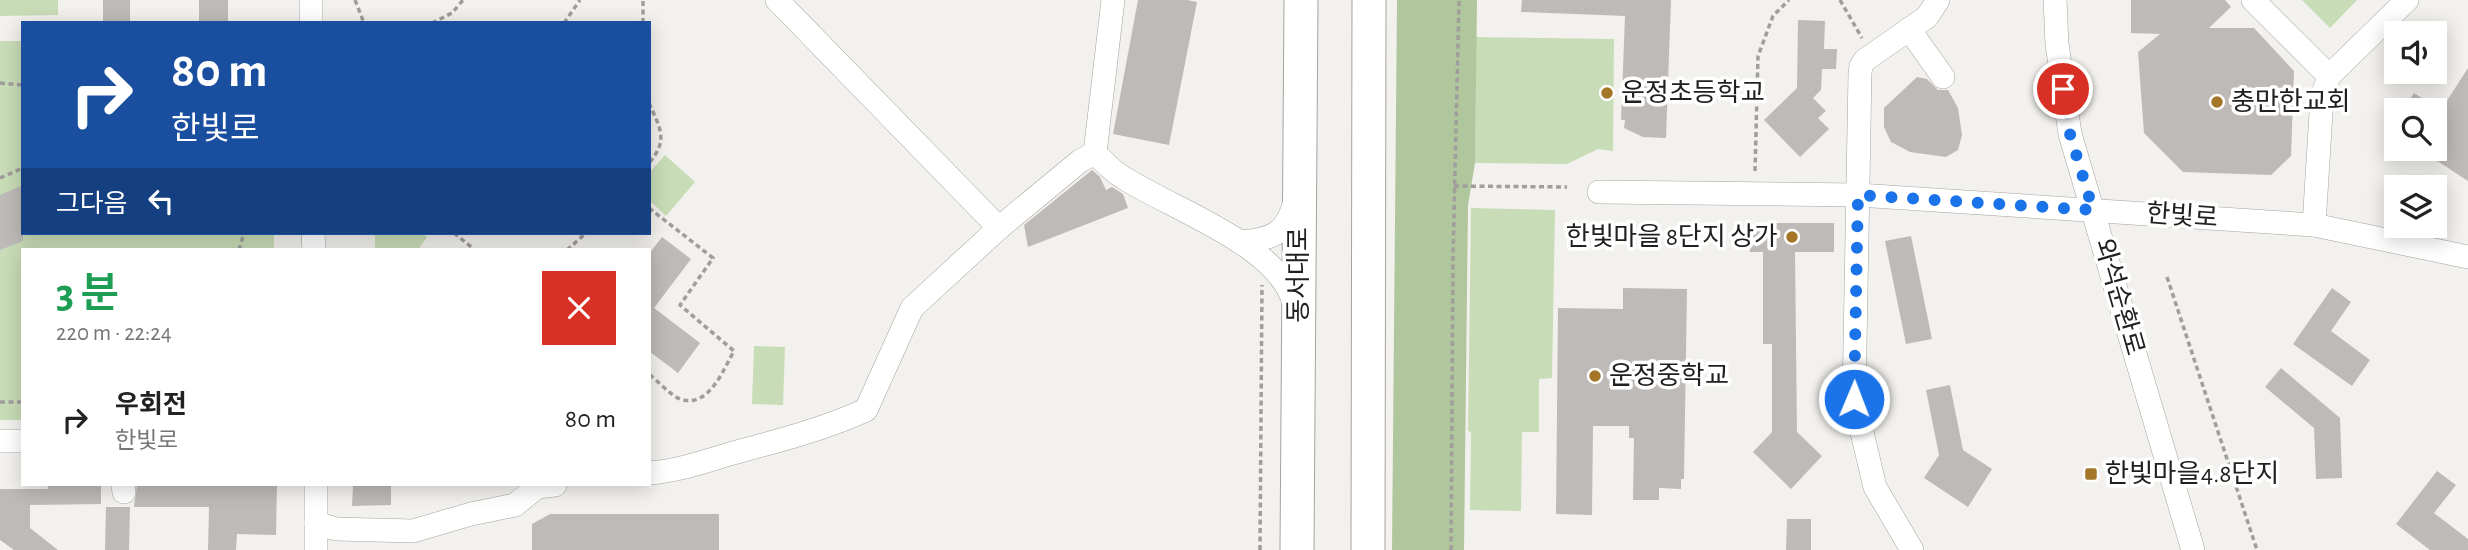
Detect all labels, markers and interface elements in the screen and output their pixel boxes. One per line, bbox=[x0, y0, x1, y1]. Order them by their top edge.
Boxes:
map controls bbox=[2384, 21, 2447, 238]
button: sound bbox=[2384, 21, 2447, 84]
text: 80 m bbox=[171, 47, 268, 96]
icon: right bbox=[56, 49, 147, 140]
pin bbox=[2033, 59, 2093, 119]
icon: arrive bbox=[2044, 70, 2082, 108]
place label: 운정초등학교 bbox=[1621, 79, 1765, 106]
marker: 운정초등학교 bbox=[1599, 85, 1615, 101]
place label: 충만한교회 bbox=[2231, 88, 2351, 115]
marker: 충만한교회 bbox=[2209, 94, 2225, 110]
button: search bbox=[2384, 98, 2447, 161]
text: 한빛로 bbox=[171, 113, 259, 145]
button: layers bbox=[2384, 175, 2447, 238]
icon: left bbox=[142, 182, 180, 220]
text: 그다음 bbox=[56, 191, 128, 217]
street label: 한빛로 bbox=[2145, 200, 2219, 231]
place label: 한빛마을 8단지 상가 bbox=[1566, 223, 1778, 250]
street label: 동서대로 bbox=[1285, 227, 1312, 323]
marker: 한빛마을 8단지 상가 bbox=[1784, 229, 1800, 245]
street label: 와석순환로 bbox=[2090, 236, 2149, 358]
button: close bbox=[542, 271, 616, 345]
text: 3 분 bbox=[56, 273, 119, 315]
text: 220 m · 22:24 bbox=[56, 322, 172, 345]
place label: 운정중학교 bbox=[1609, 362, 1729, 389]
position arrow bbox=[1817, 362, 1891, 436]
marker: 운정중학교 bbox=[1587, 368, 1603, 384]
text: 우회전 bbox=[115, 392, 187, 418]
icon: right bbox=[56, 401, 94, 439]
text: 80 m bbox=[565, 406, 616, 432]
text: 한빛로 bbox=[115, 430, 178, 453]
place label: 한빛마을4.8단지 bbox=[2105, 460, 2279, 487]
marker: 한빛마을4.8단지 bbox=[2083, 466, 2099, 482]

